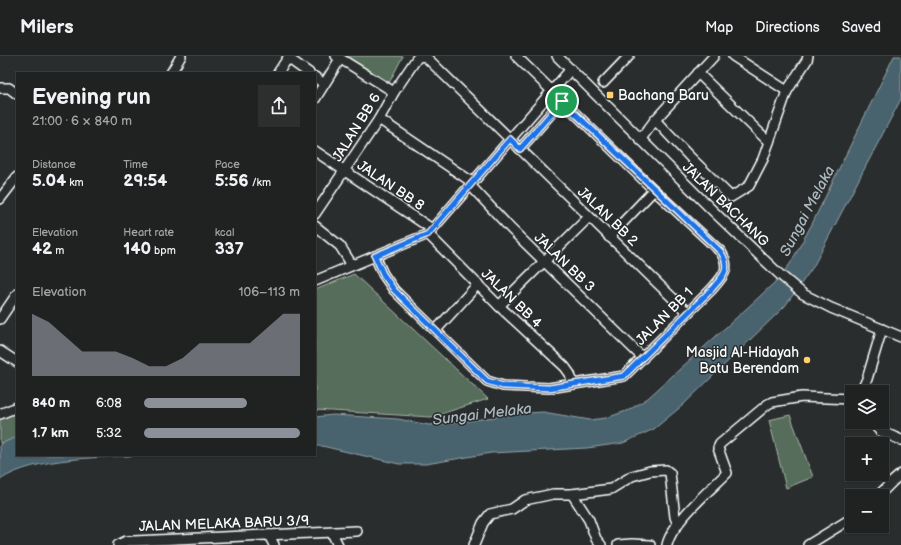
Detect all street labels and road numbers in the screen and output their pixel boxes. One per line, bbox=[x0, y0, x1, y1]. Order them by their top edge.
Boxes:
street label: JALAN BB 6 bbox=[329, 89, 384, 165]
street label: JALAN BB 8 bbox=[354, 157, 428, 214]
street label: JALAN BACHANG bbox=[679, 159, 773, 250]
street label: JALAN BB 2 bbox=[574, 183, 642, 250]
street label: JALAN BB 3 bbox=[531, 229, 599, 295]
street label: JALAN BB 4 bbox=[478, 265, 546, 332]
street label: JALAN BB 1 bbox=[632, 284, 697, 349]
street label: JALAN MELAKA BARU 3/9 bbox=[138, 512, 310, 535]

